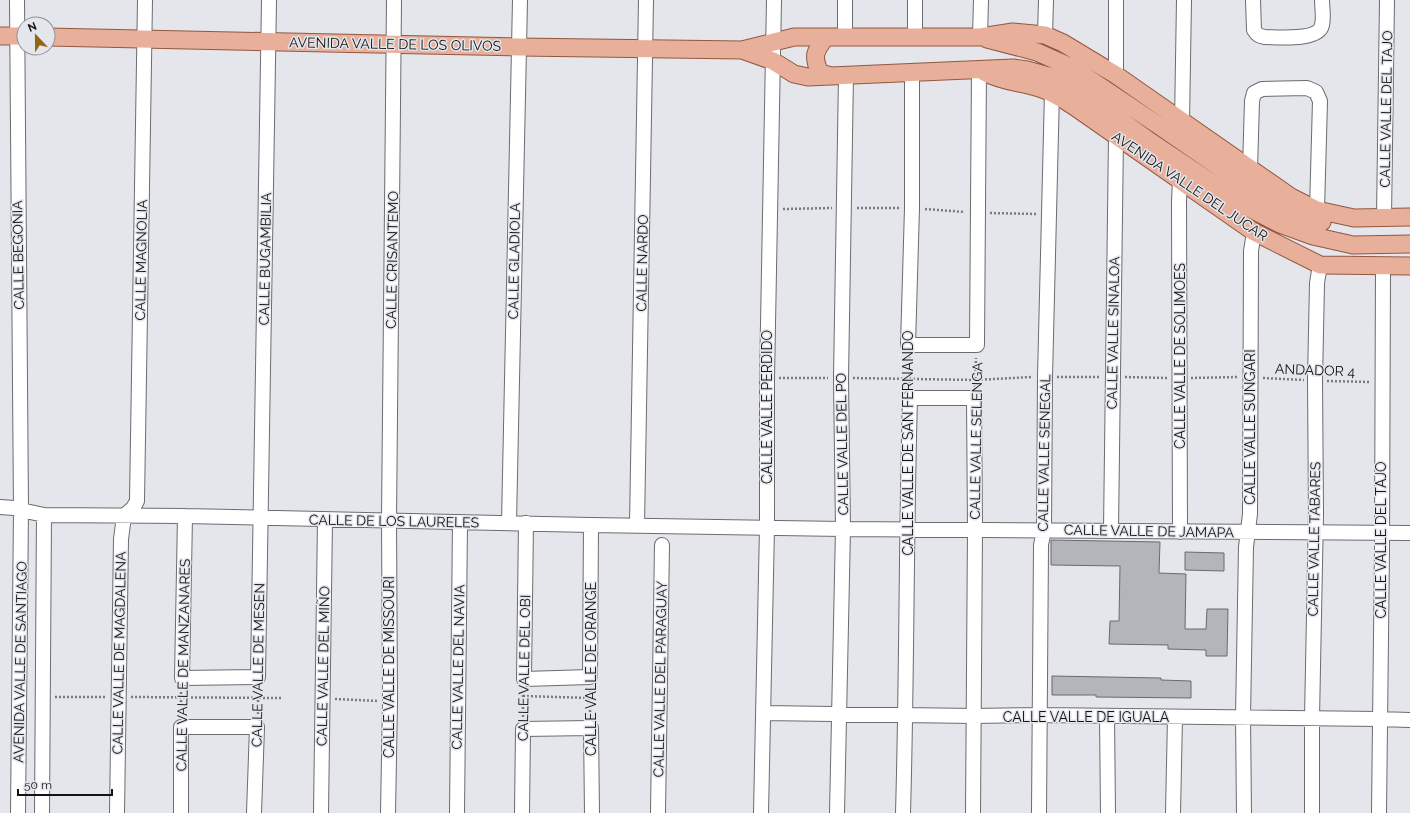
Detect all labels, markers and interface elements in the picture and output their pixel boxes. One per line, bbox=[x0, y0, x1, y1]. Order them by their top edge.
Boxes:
north arrow bbox=[16, 16, 56, 56]
text: N bbox=[26, 20, 39, 35]
street label: CALLE VALLE DEL TAJO bbox=[1377, 30, 1395, 188]
street label: AVENIDA VALLE DE LOS OLIVOS bbox=[289, 34, 502, 54]
street label: AVENIDA VALLE DEL JUCAR bbox=[1109, 128, 1271, 244]
street label: CALLE CRISANTEMO bbox=[383, 191, 401, 329]
street label: CALLE BUGAMBILIA bbox=[256, 192, 274, 326]
street label: CALLE MAGNOLIA bbox=[132, 199, 150, 321]
street label: CALLE BEGONIA bbox=[9, 200, 27, 310]
street label: CALLE GLADIOLA bbox=[505, 202, 523, 319]
street label: CALLE NARDO bbox=[633, 214, 651, 312]
street label: CALLE VALLE SINALOA bbox=[1104, 256, 1122, 410]
street label: CALLE VALLE DE SOLIMOES bbox=[1172, 263, 1188, 449]
street label: CALLE VALLE PERDIDO bbox=[759, 330, 775, 484]
street label: CALLE VALLE DE SAN FERNANDO bbox=[900, 330, 916, 556]
street label: CALLE VALLE SUNGARI bbox=[1242, 349, 1258, 505]
street label: ANDADOR 4 bbox=[1275, 361, 1356, 379]
street label: CALLE VALLE SELENGA bbox=[967, 362, 985, 520]
street label: CALLE VALLE DEL PO bbox=[833, 373, 851, 515]
street label: CALLE VALLE SENEGAL bbox=[1035, 374, 1053, 532]
street label: CALLE VALLE TABARES bbox=[1305, 461, 1323, 617]
street label: CALLE VALLE DEL TAJO bbox=[1373, 461, 1389, 619]
street label: CALLE DE LOS LAURELES bbox=[309, 512, 480, 530]
street label: CALLE VALLE DE JAMAPA bbox=[1064, 522, 1235, 540]
street label: CALLE VALLE DE MAGDALENA bbox=[109, 551, 129, 755]
street label: CALLE VALLE DE MANZANARES bbox=[173, 558, 193, 771]
street label: AVENIDA VALLE DE SANTIAGO bbox=[10, 561, 30, 763]
street label: CALLE VALLE DE MISSOURI bbox=[381, 576, 397, 758]
street label: CALLE VALLE DEL PARAGUAY bbox=[650, 581, 670, 777]
street label: CALLE VALLE DE ORANGE bbox=[583, 582, 599, 756]
street label: CALLE VALLE DE MESEN bbox=[249, 583, 267, 747]
street label: CALLE VALLE DEL NAVIA bbox=[449, 584, 467, 750]
street label: CALLE VALLE DEL MIÑO bbox=[313, 586, 332, 746]
street label: CALLE VALLE DEL OBI bbox=[515, 595, 533, 741]
street label: CALLE VALLE DE IGUALA bbox=[1003, 709, 1170, 725]
scale bar bbox=[18, 771, 112, 797]
text: 50 m bbox=[24, 778, 52, 792]

